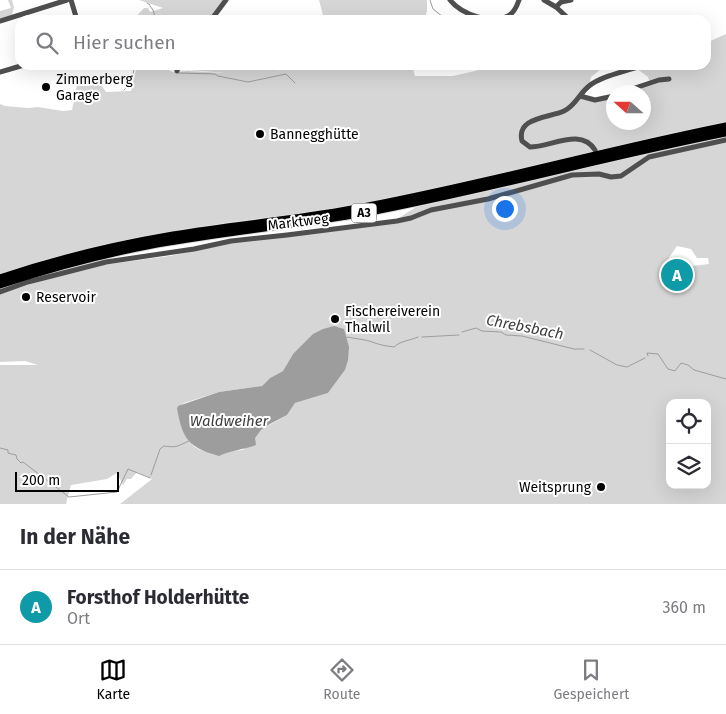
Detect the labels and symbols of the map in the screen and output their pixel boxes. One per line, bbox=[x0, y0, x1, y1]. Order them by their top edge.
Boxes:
place label: Zimmerberg Garage bbox=[56, 71, 133, 104]
marker: Zimmerberg Garage bbox=[40, 81, 52, 93]
north arrow bbox=[606, 85, 651, 130]
place label: Bannegghütte bbox=[270, 126, 359, 143]
marker: Bannegghütte bbox=[254, 128, 266, 140]
your location bbox=[492, 196, 518, 222]
road number: A3 bbox=[352, 204, 376, 222]
street label: Marktweg bbox=[267, 210, 330, 234]
pin: A bbox=[661, 256, 693, 294]
place label: Reservoir bbox=[36, 289, 96, 306]
marker: Reservoir bbox=[20, 291, 32, 303]
place label: Fischereiverein Thalwil bbox=[345, 303, 440, 336]
water label: Chrebsbach bbox=[485, 311, 565, 343]
marker: Fischereiverein Thalwil bbox=[329, 313, 341, 325]
water label: Waldweiher bbox=[190, 412, 270, 430]
scale bar bbox=[15, 469, 119, 492]
place label: Weitsprung bbox=[519, 479, 592, 496]
marker: Weitsprung bbox=[595, 481, 607, 493]

